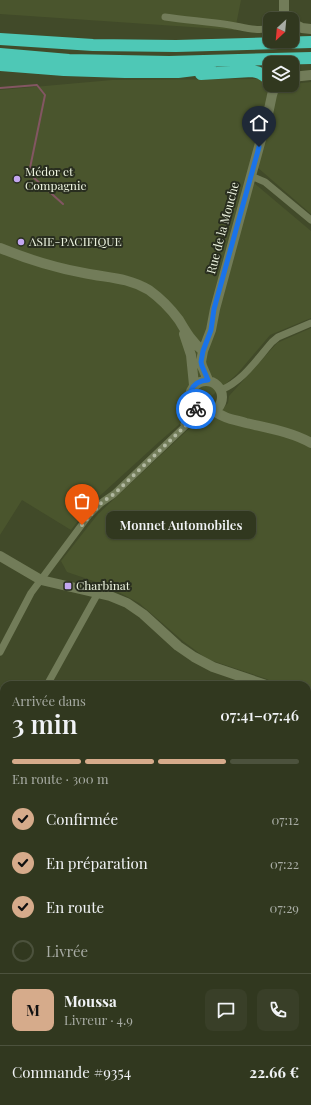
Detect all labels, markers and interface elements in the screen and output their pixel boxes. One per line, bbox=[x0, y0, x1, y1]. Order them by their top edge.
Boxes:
north arrow bbox=[263, 12, 299, 48]
map controls bbox=[263, 12, 299, 92]
button: layers bbox=[263, 56, 299, 92]
pin bbox=[242, 106, 276, 147]
icon: home bbox=[248, 112, 270, 134]
place label: Médor et Compagnie bbox=[25, 163, 87, 193]
marker: Médor et Compagnie bbox=[12, 174, 22, 184]
street label: Rue de la Mouche bbox=[202, 180, 242, 275]
place label: ASIE-PACIFIQUE bbox=[28, 233, 122, 249]
marker: ASIE-PACIFIQUE bbox=[16, 237, 26, 247]
courier bbox=[176, 389, 216, 429]
icon: bike bbox=[185, 398, 207, 420]
pin bbox=[65, 484, 99, 525]
icon: bag bbox=[71, 490, 93, 512]
callout: Monnet Automobiles bbox=[106, 511, 256, 539]
text: Monnet Automobiles bbox=[120, 516, 242, 533]
place label: Charbinat bbox=[76, 577, 131, 593]
marker: Charbinat bbox=[63, 581, 73, 591]
text: Arrivée dans bbox=[12, 692, 86, 709]
text: 07:41–07:46 bbox=[220, 705, 299, 725]
text: 3 min bbox=[12, 706, 78, 741]
text: En route · 300 m bbox=[12, 770, 108, 787]
icon: check bbox=[12, 808, 34, 830]
text: Confirmée bbox=[46, 809, 118, 829]
text: 07:12 bbox=[271, 811, 299, 828]
icon: check bbox=[12, 852, 34, 874]
text: En préparation bbox=[46, 853, 148, 873]
text: 07:22 bbox=[270, 855, 299, 872]
icon: check bbox=[12, 896, 34, 918]
text: En route bbox=[46, 897, 104, 917]
text: 07:29 bbox=[270, 899, 299, 916]
text: Livrée bbox=[46, 941, 88, 961]
button: chat bbox=[205, 989, 247, 1031]
button: phone bbox=[257, 989, 299, 1031]
text: Moussa bbox=[64, 991, 117, 1011]
text: M bbox=[26, 1000, 40, 1020]
text: Livreur · 4.9 bbox=[64, 1011, 133, 1028]
text: Commande #9354 bbox=[12, 1062, 131, 1082]
text: 22.66 € bbox=[249, 1062, 299, 1082]

